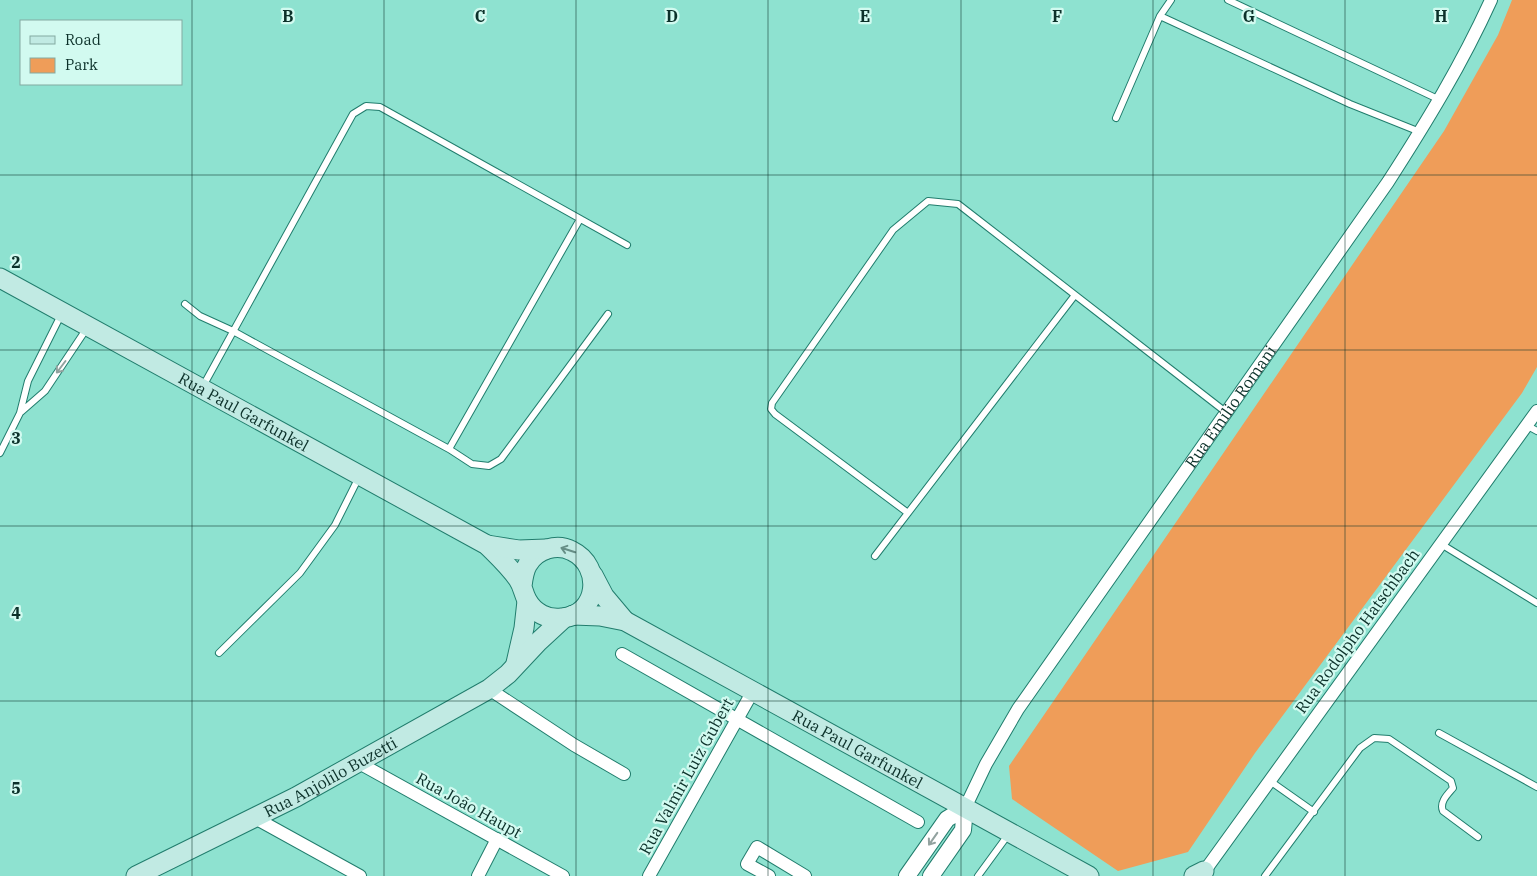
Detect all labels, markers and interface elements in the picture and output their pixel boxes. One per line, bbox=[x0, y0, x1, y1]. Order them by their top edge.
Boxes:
text: B bbox=[282, 6, 294, 26]
text: C bbox=[475, 6, 485, 26]
text: D bbox=[666, 6, 678, 26]
text: E bbox=[860, 6, 870, 26]
text: F bbox=[1052, 6, 1062, 26]
text: G bbox=[1243, 6, 1255, 26]
text: H bbox=[1435, 6, 1448, 26]
legend bbox=[20, 20, 182, 85]
text: Road bbox=[65, 30, 101, 49]
text: Park bbox=[65, 55, 98, 74]
text: 2 bbox=[11, 252, 21, 272]
street label: Rua Emílio Romani bbox=[1181, 341, 1280, 472]
one-way arrow bbox=[56, 360, 67, 373]
street label: Rua Paul Garfunkel bbox=[175, 368, 313, 456]
text: 3 bbox=[11, 428, 21, 448]
one-way arrow bbox=[560, 545, 576, 555]
street label: Rua Rodolpho Hatschbach bbox=[1291, 545, 1423, 717]
text: 4 bbox=[11, 603, 21, 623]
street label: Rua Valmir Luiz Gubert bbox=[635, 694, 738, 858]
street label: Rua Paul Garfunkel bbox=[789, 705, 927, 793]
street label: Rua Anjolilo Buzetti bbox=[260, 733, 400, 821]
street label: Rua João Haupt bbox=[413, 768, 526, 842]
text: 5 bbox=[11, 778, 21, 798]
one-way arrow bbox=[928, 832, 938, 846]

